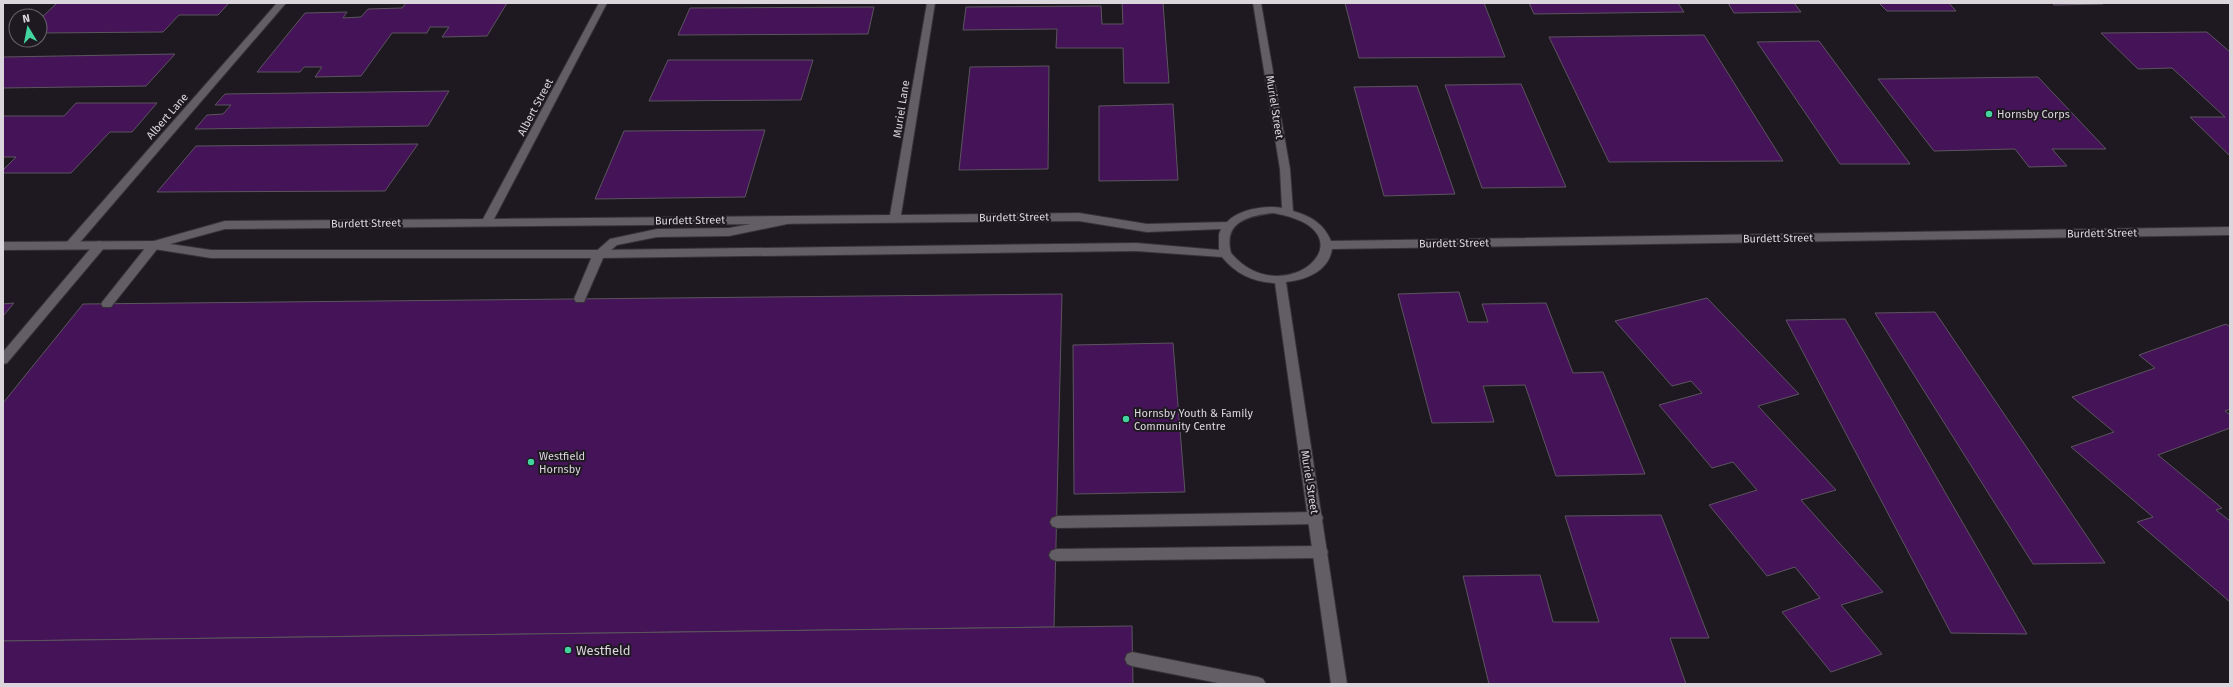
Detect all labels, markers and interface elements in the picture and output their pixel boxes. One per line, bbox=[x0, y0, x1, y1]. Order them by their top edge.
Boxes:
north arrow bbox=[8, 8, 48, 48]
text: N bbox=[22, 12, 31, 26]
street label: Muriel Street bbox=[1263, 74, 1286, 140]
street label: Albert Street bbox=[515, 76, 556, 138]
street label: Muriel Lane bbox=[891, 79, 912, 139]
street label: Albert Lane bbox=[144, 91, 191, 142]
place label: Hornsby Corps bbox=[1997, 108, 2070, 121]
marker: Hornsby Corps bbox=[1984, 109, 1994, 119]
street label: Burdett Street bbox=[979, 210, 1049, 225]
street label: Burdett Street bbox=[655, 213, 725, 228]
street label: Burdett Street bbox=[331, 216, 401, 231]
street label: Burdett Street bbox=[2067, 226, 2137, 241]
street label: Burdett Street bbox=[1743, 231, 1813, 246]
street label: Burdett Street bbox=[1419, 236, 1489, 251]
place label: Hornsby Youth & Family Community Centre bbox=[1134, 407, 1253, 433]
marker: Hornsby Youth & Family Community Centre bbox=[1121, 414, 1131, 424]
street label: Muriel Street bbox=[1298, 449, 1321, 515]
place label: Westfield Hornsby bbox=[539, 450, 585, 476]
marker: Westfield Hornsby bbox=[526, 457, 536, 467]
place label: Westfield bbox=[576, 643, 631, 658]
marker: Westfield bbox=[563, 645, 573, 655]

